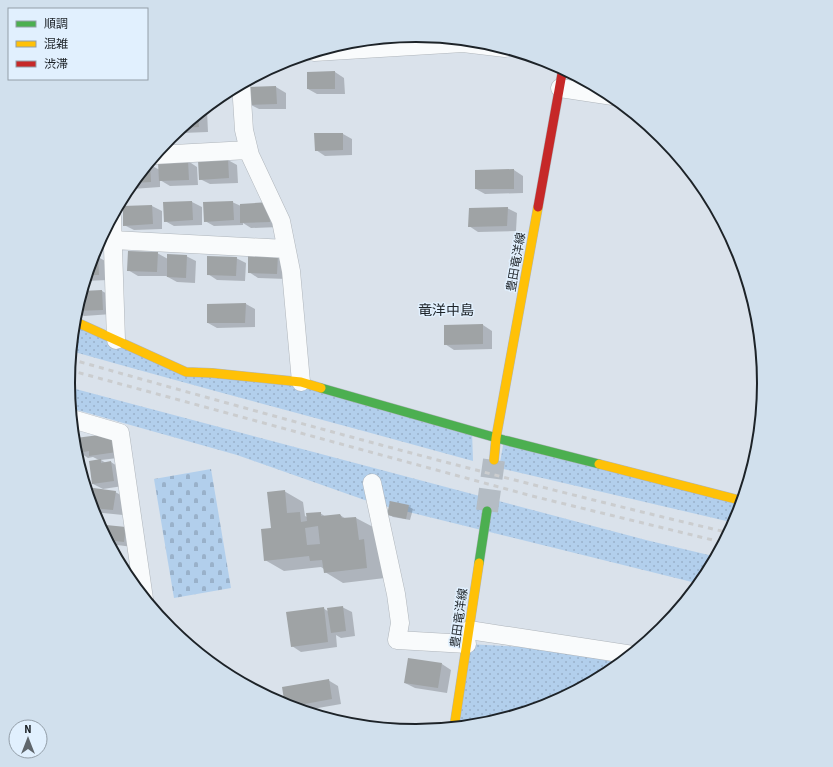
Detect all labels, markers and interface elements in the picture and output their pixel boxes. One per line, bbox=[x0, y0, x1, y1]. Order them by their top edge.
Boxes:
legend bbox=[8, 8, 148, 80]
text: 順調 bbox=[44, 16, 68, 33]
text: 混雑 bbox=[44, 36, 68, 53]
text: 渋滞 bbox=[44, 56, 68, 73]
street label: 豊田竜洋線 bbox=[503, 231, 530, 293]
district label: 竜洋中島 bbox=[418, 301, 474, 321]
street label: 豊田竜洋線 bbox=[447, 587, 472, 649]
north arrow bbox=[8, 719, 48, 759]
text: N bbox=[24, 722, 32, 737]

